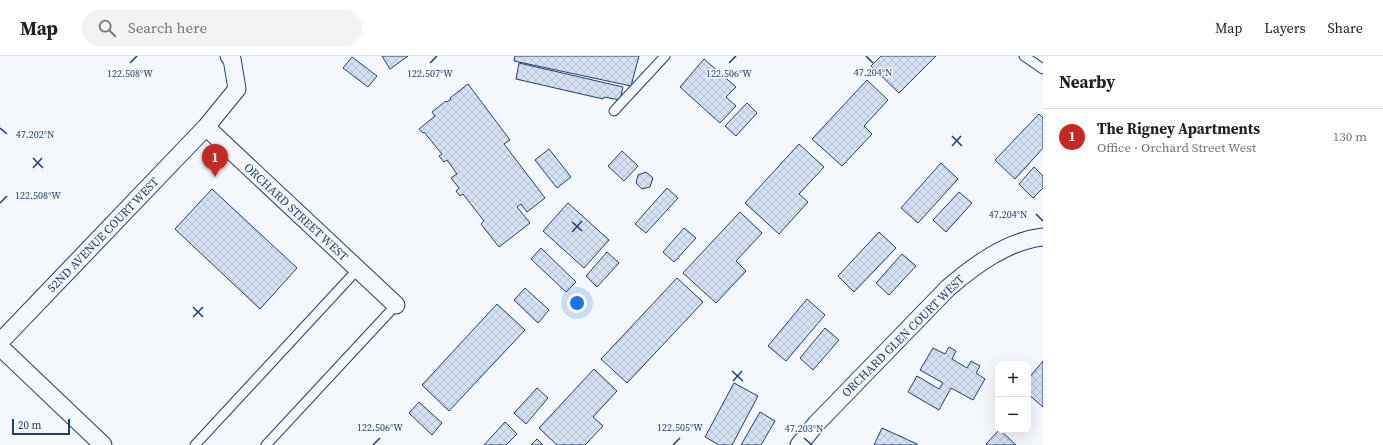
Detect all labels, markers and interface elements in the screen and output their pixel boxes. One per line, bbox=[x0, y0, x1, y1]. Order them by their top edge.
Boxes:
search box bbox=[82, 10, 362, 46]
text: Map bbox=[20, 15, 58, 41]
icon: search bbox=[96, 17, 118, 39]
text: Search here bbox=[128, 17, 207, 38]
text: Map bbox=[1215, 18, 1242, 38]
text: Layers bbox=[1264, 18, 1306, 38]
text: Share bbox=[1328, 18, 1363, 38]
text: 47.204°N bbox=[854, 66, 892, 79]
text: 122.508°W bbox=[107, 67, 153, 80]
text: 122.507°W bbox=[407, 67, 453, 80]
text: 122.506°W bbox=[706, 67, 752, 80]
text: Nearby bbox=[1059, 70, 1115, 94]
text: The Rigney Apartments bbox=[1097, 118, 1260, 139]
text: 47.202°N bbox=[16, 128, 54, 141]
text: 1 bbox=[1068, 128, 1076, 145]
text: 130 m bbox=[1333, 128, 1367, 145]
text: Office · Orchard Street West bbox=[1097, 139, 1256, 156]
pin: 1 bbox=[202, 144, 228, 177]
street label: ORCHARD STREET WEST bbox=[241, 159, 352, 265]
street label: 52ND AVENUE COURT WEST bbox=[44, 173, 163, 296]
text: 122.508°W bbox=[15, 189, 61, 202]
text: 47.204°N bbox=[989, 208, 1027, 221]
street label: ORCHARD GLEN COURT WEST bbox=[838, 271, 968, 401]
your location bbox=[567, 293, 587, 313]
map controls bbox=[995, 361, 1031, 433]
button: + bbox=[995, 361, 1031, 397]
button: − bbox=[995, 397, 1031, 433]
scale bar bbox=[12, 417, 70, 436]
text: 20 m bbox=[18, 418, 41, 433]
text: 122.506°W bbox=[357, 421, 403, 434]
text: 122.505°W bbox=[657, 421, 703, 434]
text: 47.203°N bbox=[785, 422, 823, 435]

